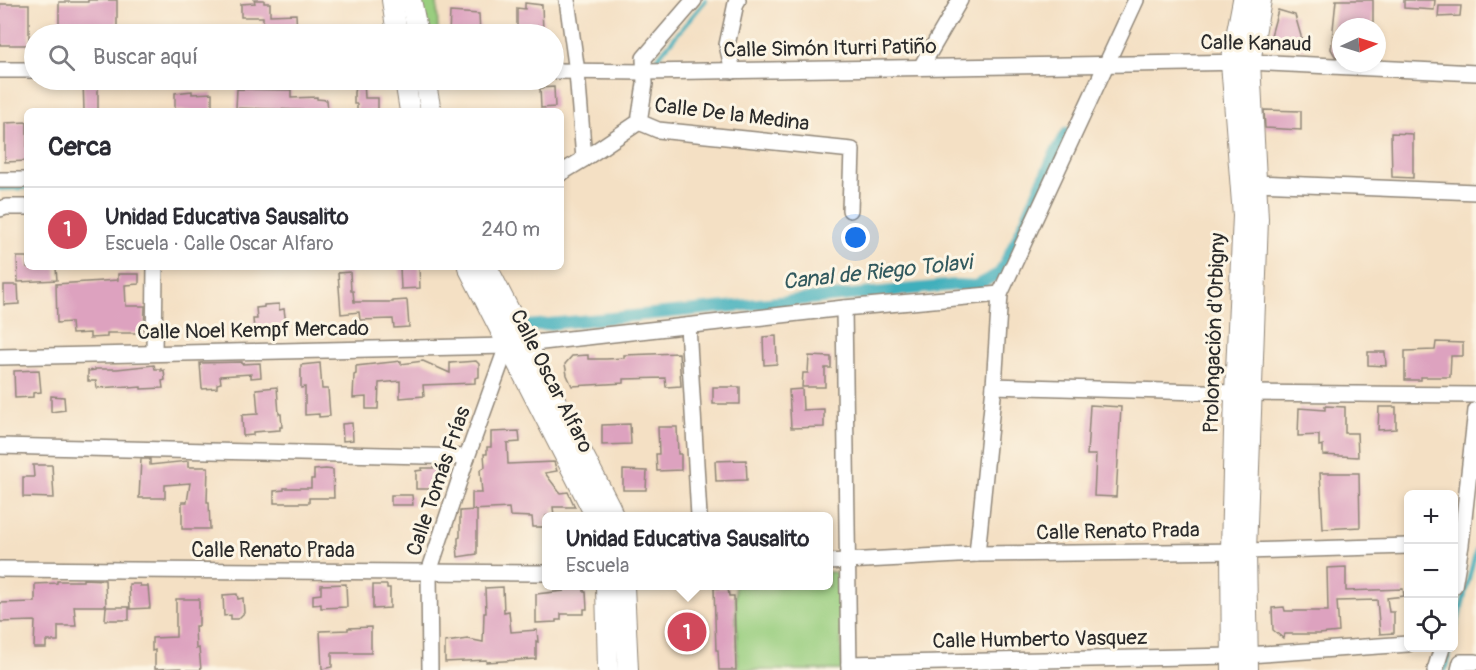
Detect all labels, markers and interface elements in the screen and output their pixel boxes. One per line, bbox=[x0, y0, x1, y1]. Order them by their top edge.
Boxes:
north arrow bbox=[1332, 18, 1386, 72]
search box bbox=[24, 24, 564, 90]
street label: Calle Kanaud bbox=[1200, 29, 1312, 58]
street label: Calle Simón Iturri Patiño bbox=[723, 33, 937, 64]
icon: search bbox=[45, 41, 78, 74]
text: Buscar aquí bbox=[93, 43, 198, 71]
street label: Calle De la Medina bbox=[653, 92, 811, 137]
text: Cerca bbox=[48, 131, 111, 163]
text: Unidad Educativa Sausalito bbox=[105, 203, 348, 231]
text: 1 bbox=[64, 217, 71, 242]
text: 240 m bbox=[481, 217, 540, 242]
your location bbox=[841, 223, 870, 252]
text: Escuela · Calle Oscar Alfaro bbox=[105, 231, 333, 256]
street label: Prolongación d'Orbigny bbox=[1198, 232, 1231, 434]
water label: Canal de Riego Tolavi bbox=[781, 248, 976, 296]
street label: Calle Oscar Alfaro bbox=[504, 305, 599, 457]
street label: Calle Noel Kempf Mercado bbox=[137, 315, 369, 346]
street label: Calle Tomás Frías bbox=[400, 402, 477, 560]
map controls bbox=[1404, 490, 1458, 652]
button: + bbox=[1404, 490, 1458, 544]
popup bbox=[542, 512, 833, 590]
street label: Calle Renato Prada bbox=[1036, 517, 1200, 546]
text: Unidad Educativa Sausalito bbox=[566, 525, 809, 553]
street label: Calle Renato Prada bbox=[191, 537, 355, 564]
button: − bbox=[1404, 544, 1458, 598]
text: Escuela bbox=[566, 553, 629, 578]
button: locate bbox=[1404, 598, 1458, 652]
pin: 1 bbox=[668, 610, 706, 654]
street label: Calle Humberto Vasquez bbox=[932, 624, 1148, 655]

